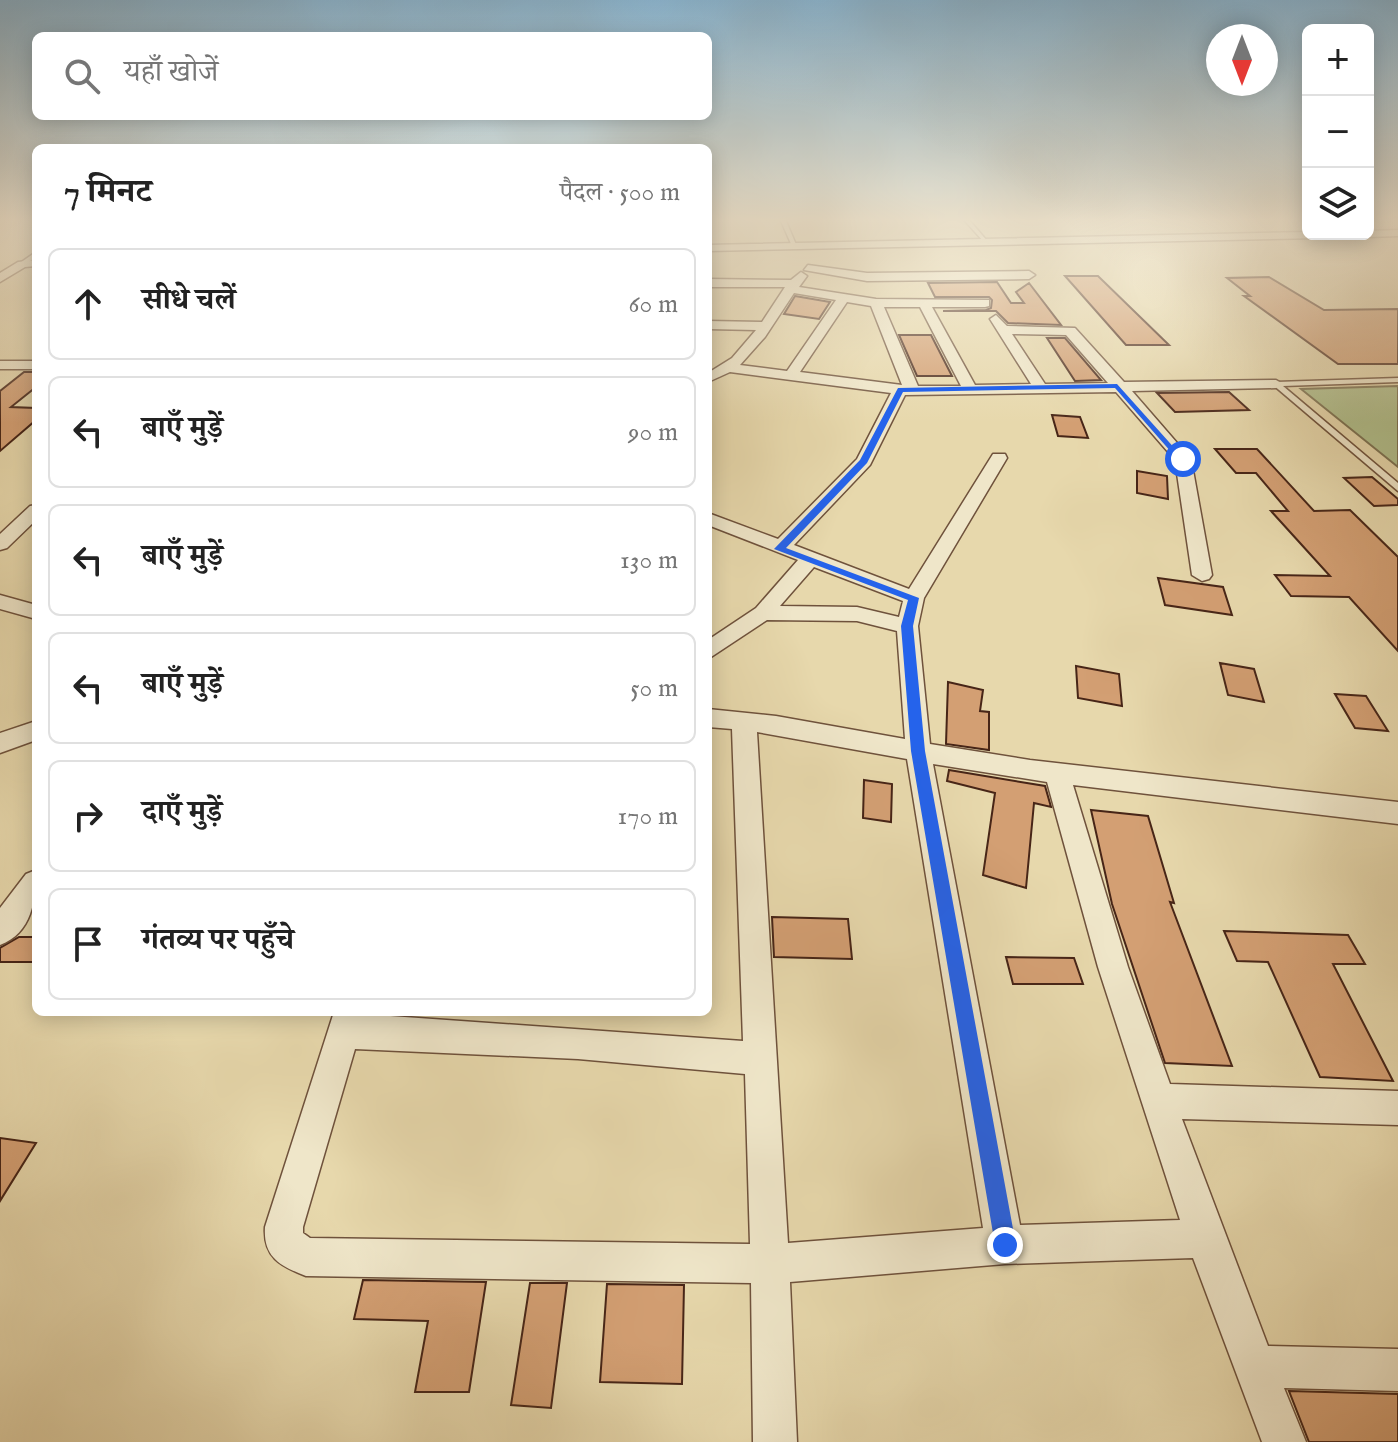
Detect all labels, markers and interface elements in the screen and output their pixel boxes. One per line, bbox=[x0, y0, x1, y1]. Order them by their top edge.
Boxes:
north arrow bbox=[1206, 24, 1278, 96]
map controls bbox=[1302, 24, 1374, 240]
button: + bbox=[1302, 24, 1374, 96]
search box bbox=[32, 32, 712, 120]
icon: search bbox=[60, 54, 104, 98]
text: यहाँ खोजें bbox=[124, 54, 218, 92]
button: − bbox=[1302, 96, 1374, 168]
button: layers bbox=[1302, 168, 1374, 240]
text: 7 मिनट bbox=[64, 171, 152, 214]
text: पैदल · 500 m bbox=[560, 176, 680, 209]
icon: ahead bbox=[66, 282, 110, 326]
text: सीधे चलें bbox=[142, 282, 236, 320]
text: 60 m bbox=[629, 288, 678, 321]
icon: left bbox=[66, 410, 110, 454]
text: बाएँ मुड़ें bbox=[142, 410, 223, 448]
text: 90 m bbox=[628, 416, 678, 449]
route start bbox=[1165, 441, 1201, 477]
icon: left bbox=[66, 538, 110, 582]
text: बाएँ मुड़ें bbox=[142, 538, 223, 576]
text: 130 m bbox=[620, 544, 678, 577]
icon: left bbox=[66, 666, 110, 710]
text: बाएँ मुड़ें bbox=[142, 666, 223, 704]
text: 50 m bbox=[630, 672, 678, 705]
icon: right bbox=[66, 794, 110, 838]
text: दाएँ मुड़ें bbox=[142, 794, 222, 832]
text: 170 m bbox=[618, 800, 678, 833]
icon: arrive bbox=[66, 922, 110, 966]
text: गंतव्य पर पहुँचे bbox=[142, 922, 294, 960]
route end bbox=[987, 1227, 1023, 1263]

